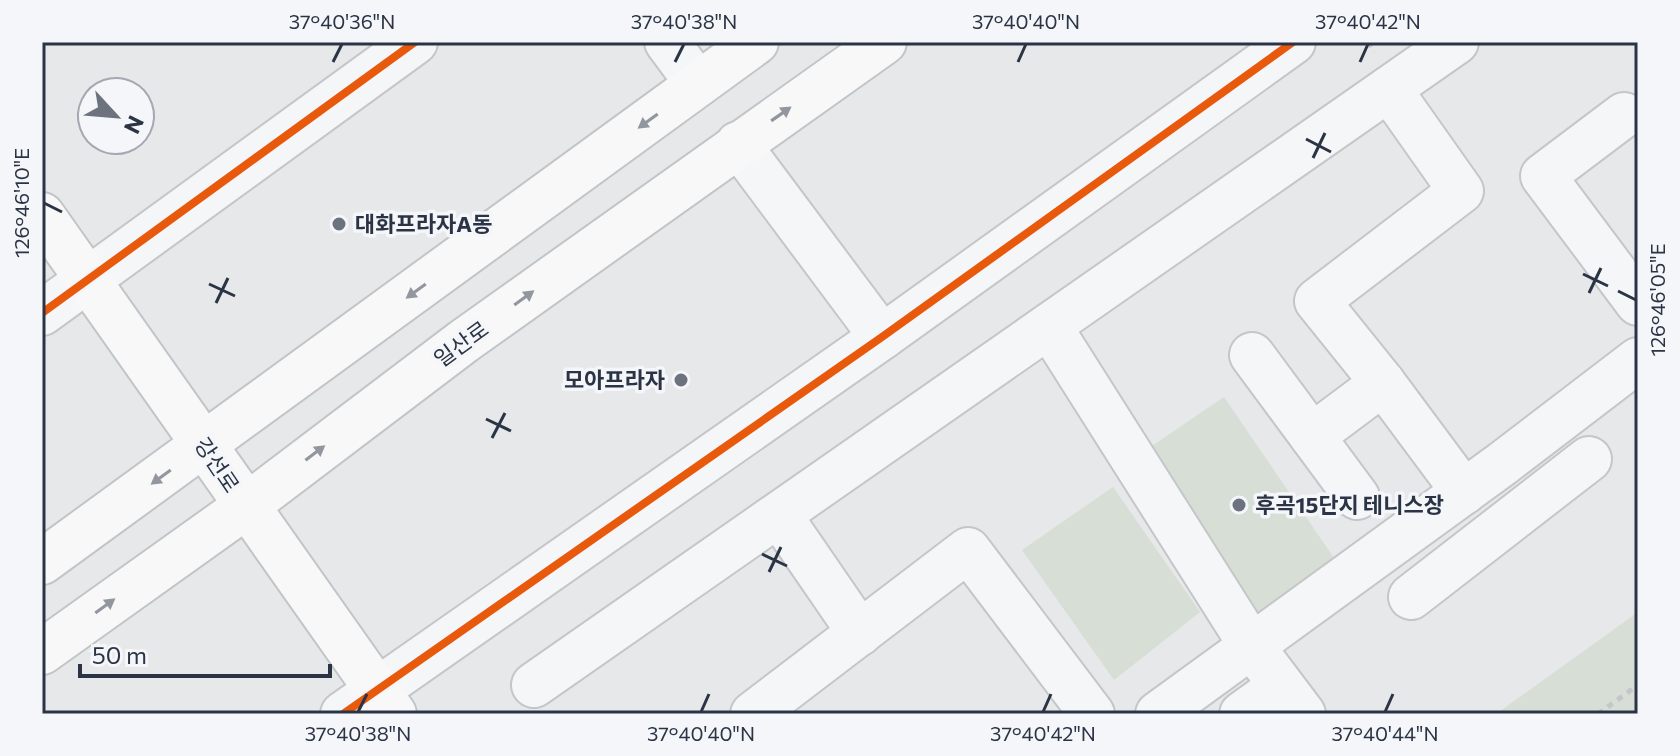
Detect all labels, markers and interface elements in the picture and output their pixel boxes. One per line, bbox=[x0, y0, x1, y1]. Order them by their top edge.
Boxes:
text: 37°40'36"N bbox=[289, 9, 395, 33]
text: 37°40'38"N bbox=[631, 9, 737, 33]
text: 37°40'40"N bbox=[972, 9, 1080, 33]
text: 37°40'42"N bbox=[1315, 9, 1421, 33]
north arrow bbox=[76, 76, 156, 156]
one-way arrow bbox=[771, 107, 792, 122]
text: N bbox=[119, 112, 150, 138]
one-way arrow bbox=[638, 112, 658, 128]
text: 126°46'10"E bbox=[9, 148, 33, 258]
place label: 대화프라자A동 bbox=[355, 210, 492, 237]
marker: 대화프라자A동 bbox=[330, 215, 348, 233]
text: 126°46'05"E bbox=[1645, 243, 1669, 357]
one-way arrow bbox=[405, 283, 426, 298]
one-way arrow bbox=[513, 291, 534, 306]
street label: 일산로 bbox=[428, 315, 493, 372]
place label: 모아프라자 bbox=[564, 366, 665, 393]
marker: 모아프라자 bbox=[672, 371, 690, 389]
street label: 강선로 bbox=[189, 432, 246, 497]
one-way arrow bbox=[305, 446, 326, 461]
one-way arrow bbox=[150, 469, 171, 484]
place label: 후곡15단지 테니스장 bbox=[1255, 491, 1444, 518]
marker: 후곡15단지 테니스장 bbox=[1230, 496, 1248, 514]
one-way arrow bbox=[95, 599, 116, 615]
scale bar bbox=[80, 628, 330, 678]
text: 50 m bbox=[92, 640, 147, 669]
text: 37°40'38"N bbox=[305, 721, 411, 745]
text: 37°40'40"N bbox=[647, 721, 755, 745]
text: 37°40'42"N bbox=[990, 721, 1096, 745]
text: 37°40'44"N bbox=[1331, 721, 1439, 745]

